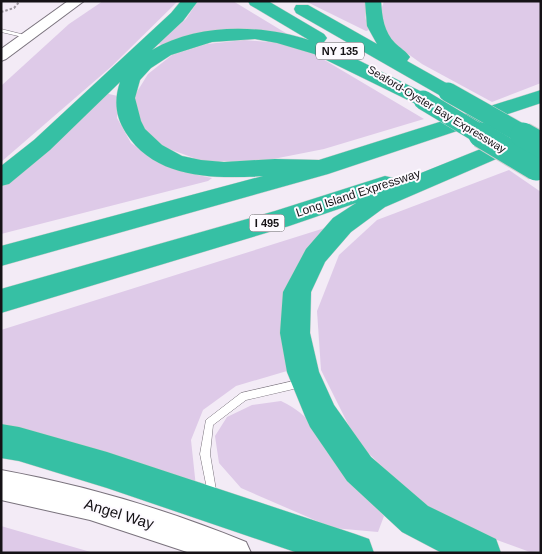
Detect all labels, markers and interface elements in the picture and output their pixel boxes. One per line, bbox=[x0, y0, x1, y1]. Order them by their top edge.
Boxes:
road number: NY 135 bbox=[316, 42, 364, 59]
street label: Seaford-Oyster Bay Expressway bbox=[366, 63, 509, 155]
street label: Long Island Expressway bbox=[294, 166, 422, 220]
road number: I 495 bbox=[250, 214, 284, 232]
street label: Angel Way bbox=[82, 495, 157, 532]

